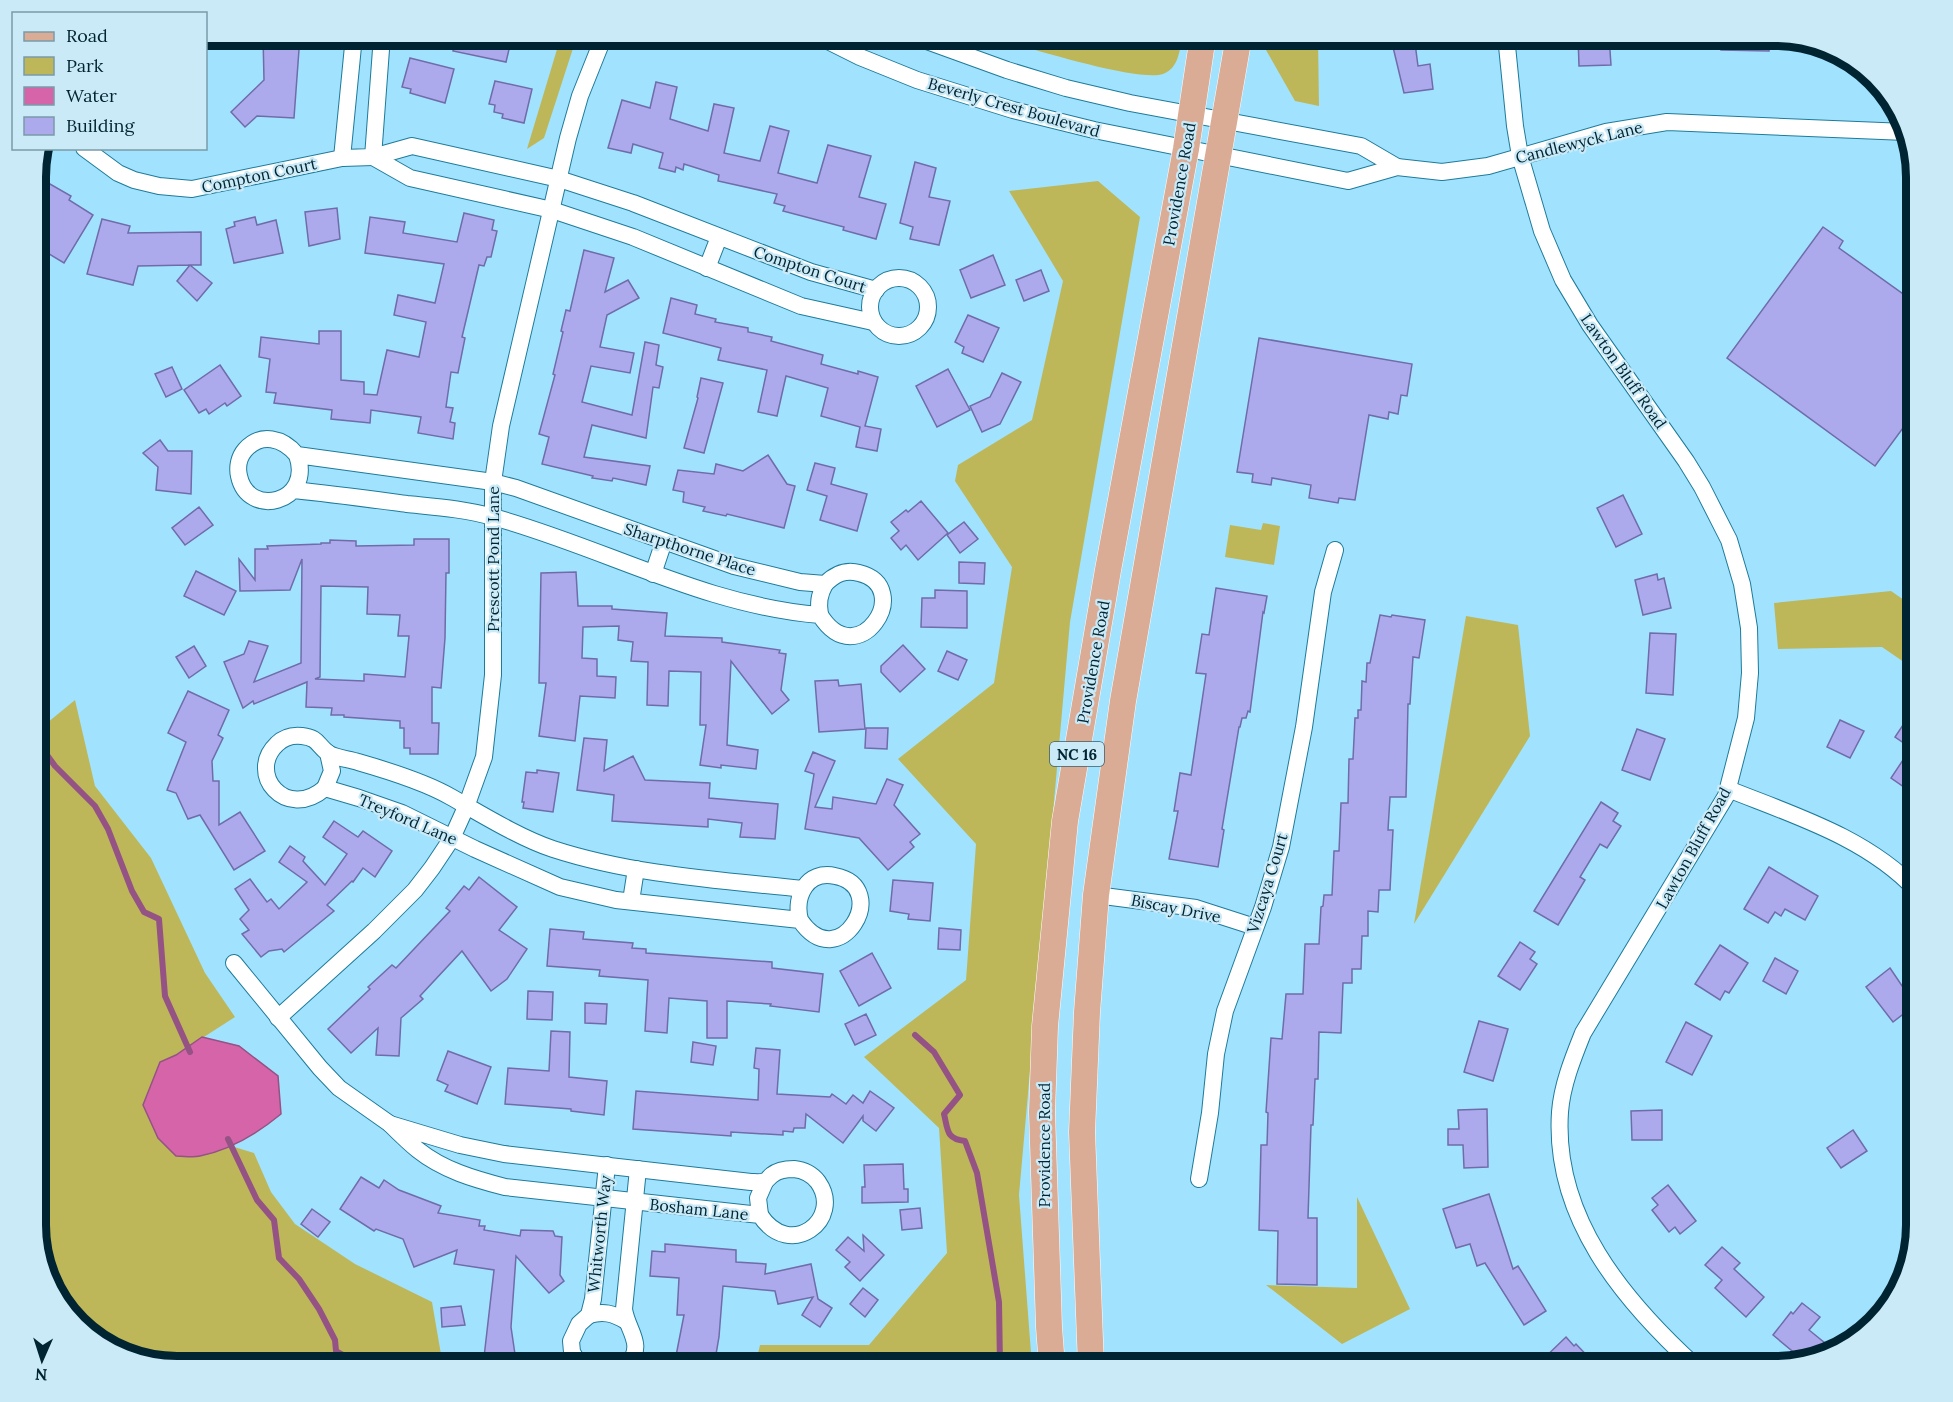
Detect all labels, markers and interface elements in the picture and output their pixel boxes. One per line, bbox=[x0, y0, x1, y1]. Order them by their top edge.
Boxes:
legend bbox=[12, 12, 207, 150]
text: Road bbox=[66, 24, 108, 47]
text: Park bbox=[66, 54, 104, 77]
street label: Beverly Crest Boulevard bbox=[926, 73, 1103, 141]
text: Water bbox=[66, 84, 117, 107]
text: Building bbox=[66, 114, 136, 137]
street label: Candlewyck Lane bbox=[1513, 116, 1645, 167]
street label: Providence Road bbox=[1158, 120, 1200, 247]
street label: Compton Court bbox=[200, 153, 319, 197]
street label: Compton Court bbox=[751, 241, 870, 297]
street label: Lawton Bluff Road bbox=[1577, 310, 1671, 433]
street label: Prescott Pond Lane bbox=[483, 486, 503, 632]
street label: Sharpthorne Place bbox=[622, 518, 759, 580]
street label: Providence Road bbox=[1072, 598, 1114, 725]
road number: NC 16 bbox=[1050, 742, 1104, 766]
street label: Lawton Bluff Road bbox=[1651, 783, 1735, 912]
street label: Treyford Lane bbox=[356, 789, 461, 849]
street label: Vizcaya Court bbox=[1242, 830, 1292, 936]
street label: Biscay Drive bbox=[1129, 890, 1223, 927]
street label: Providence Road bbox=[1034, 1082, 1054, 1207]
street label: Whitworth Way bbox=[583, 1174, 615, 1294]
street label: Bosham Lane bbox=[649, 1194, 750, 1224]
north arrow bbox=[12, 1330, 72, 1390]
text: N bbox=[35, 1365, 48, 1385]

